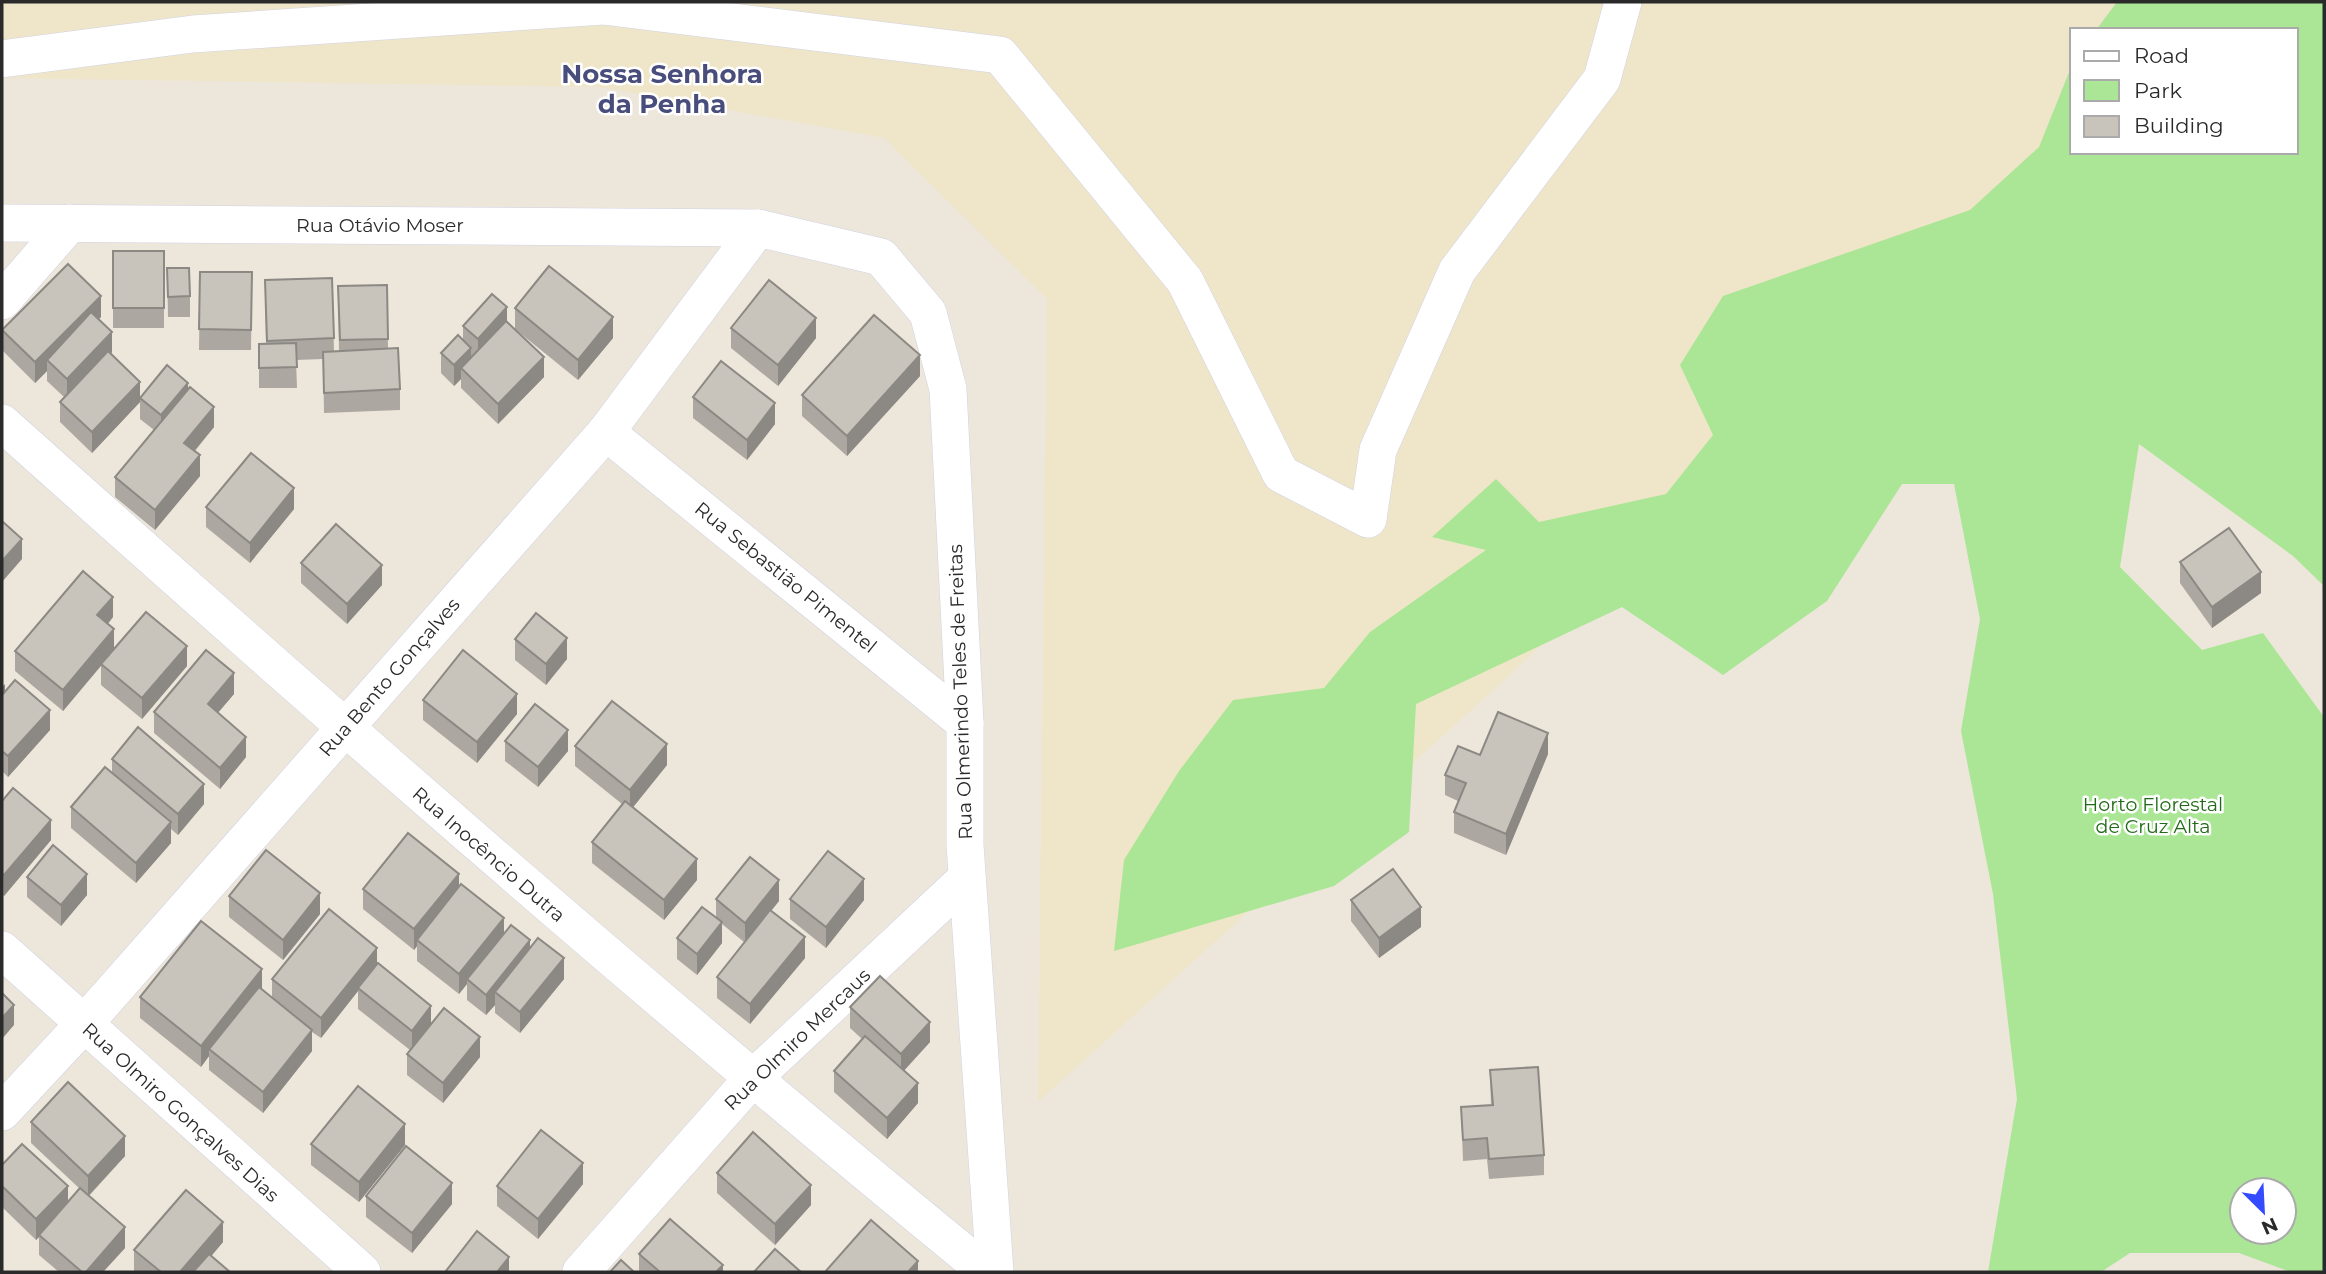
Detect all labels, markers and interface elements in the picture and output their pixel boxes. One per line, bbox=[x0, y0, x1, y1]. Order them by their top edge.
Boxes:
legend bbox=[2070, 28, 2298, 154]
text: Road bbox=[2134, 43, 2189, 68]
district label: Nossa Senhora da Penha bbox=[561, 58, 763, 120]
text: Park bbox=[2134, 78, 2182, 103]
text: Building bbox=[2134, 113, 2224, 138]
street label: Rua Otávio Moser bbox=[296, 214, 464, 237]
street label: Rua Sebastião Pimentel bbox=[690, 497, 881, 658]
street label: Rua Olmerindo Teles de Freitas bbox=[944, 544, 977, 840]
street label: Rua Bento Gonçalves bbox=[314, 593, 465, 761]
street label: Rua Inocêncio Dutra bbox=[408, 782, 570, 927]
park label: Horto Florestal de Cruz Alta bbox=[2083, 793, 2223, 838]
street label: Rua Olmiro Mercaus bbox=[719, 964, 875, 1115]
street label: Rua Olmiro Gonçalves Dias bbox=[78, 1018, 284, 1207]
north arrow bbox=[2228, 1176, 2298, 1246]
text: N bbox=[2258, 1212, 2281, 1240]

